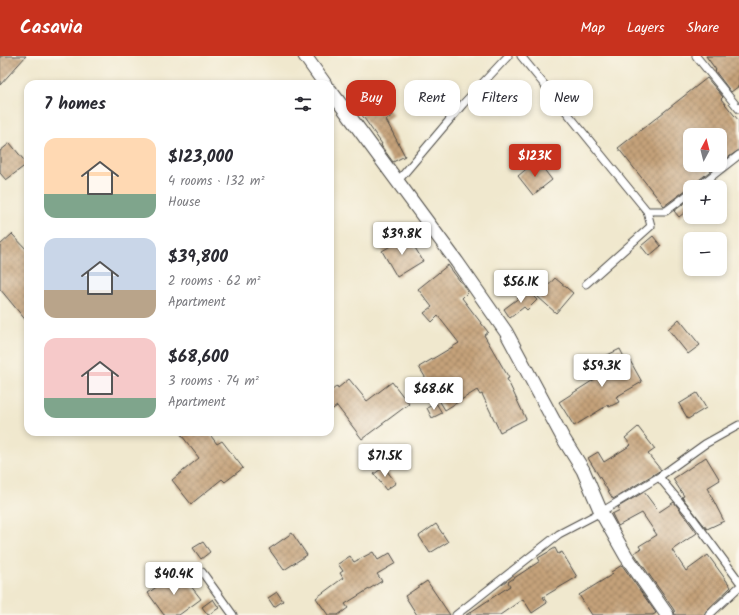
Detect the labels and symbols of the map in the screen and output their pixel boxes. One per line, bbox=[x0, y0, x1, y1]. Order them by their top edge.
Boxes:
north arrow bbox=[683, 128, 727, 172]
pin: $123K bbox=[507, 144, 563, 178]
pin: $39.8K bbox=[369, 222, 435, 256]
pin: $56.1K bbox=[488, 270, 554, 304]
pin: $59.3K bbox=[569, 354, 635, 388]
pin: $68.6K bbox=[401, 377, 467, 411]
pin: $71.5K bbox=[352, 444, 418, 478]
pin: $40.4K bbox=[141, 562, 207, 596]

